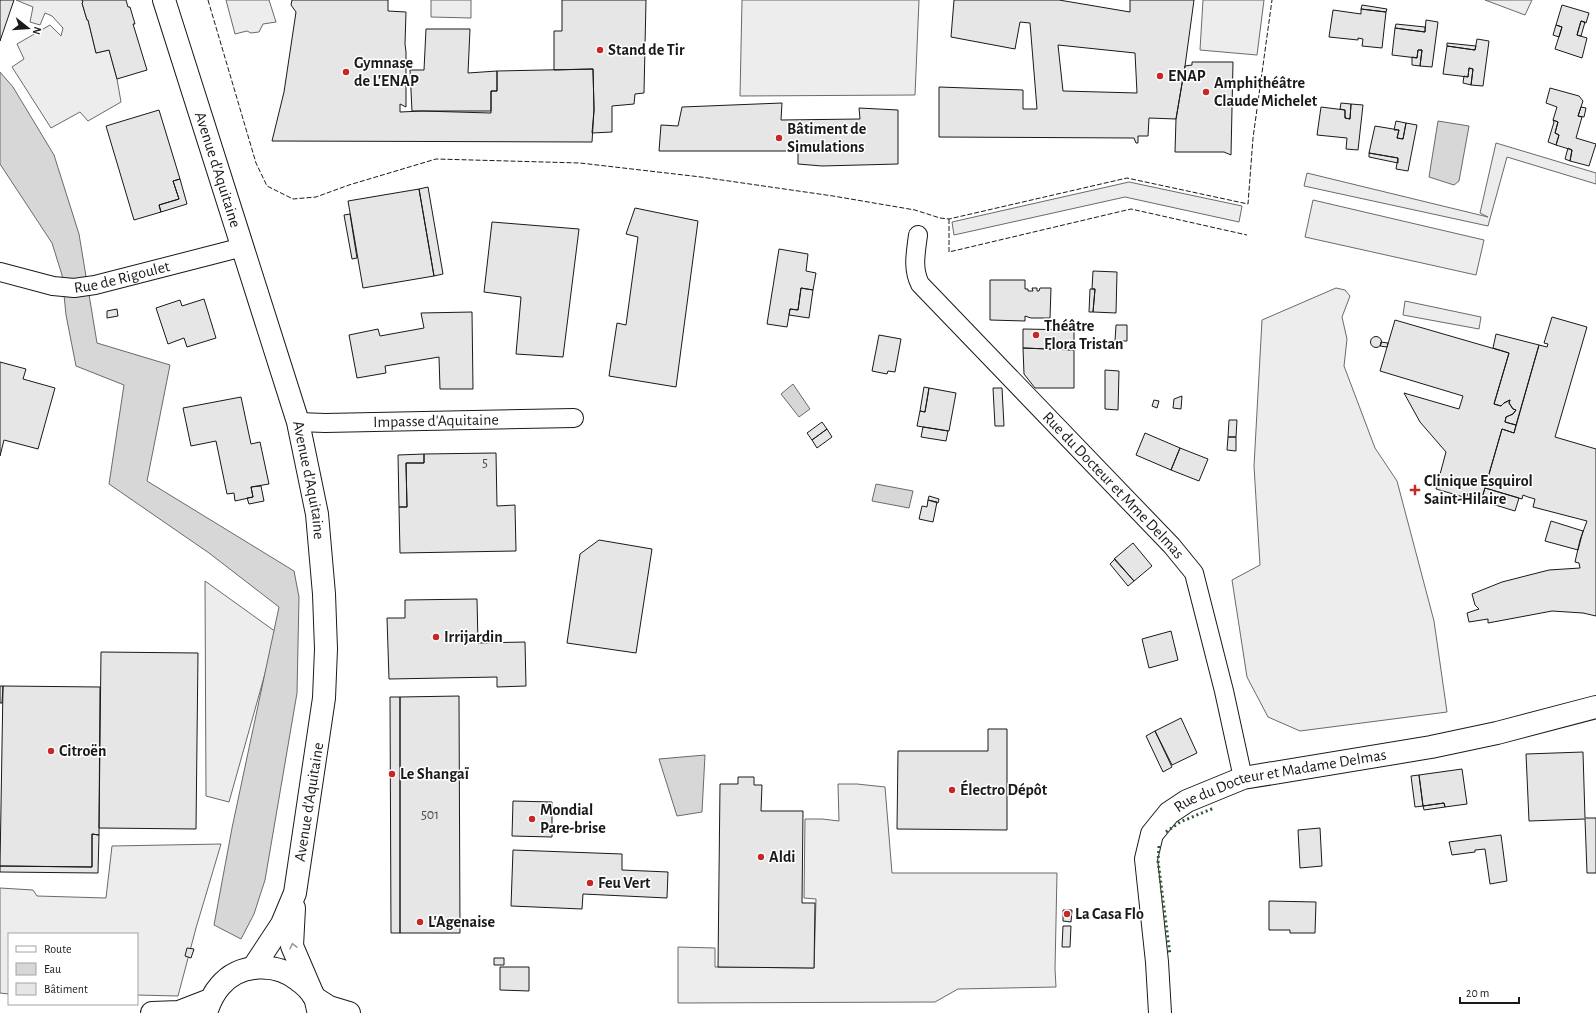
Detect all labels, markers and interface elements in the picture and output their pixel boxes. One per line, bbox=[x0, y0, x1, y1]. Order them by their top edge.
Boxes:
north arrow bbox=[8, 8, 48, 48]
text: N bbox=[31, 26, 43, 36]
place label: Stand de Tir bbox=[608, 42, 685, 58]
marker: Stand de Tir bbox=[595, 45, 605, 55]
place label: Gymnase de L'ENAP bbox=[354, 55, 419, 89]
marker: Gymnase de L'ENAP bbox=[341, 67, 351, 77]
place label: ENAP bbox=[1168, 68, 1206, 84]
marker: ENAP bbox=[1155, 71, 1165, 81]
place label: Amphithéâtre Claude Michelet bbox=[1214, 75, 1318, 109]
marker: Amphithéâtre Claude Michelet bbox=[1201, 87, 1211, 97]
street label: Avenue d'Aquitaine bbox=[192, 110, 244, 230]
place label: Bâtiment de Simulations bbox=[787, 121, 867, 155]
marker: Bâtiment de Simulations bbox=[774, 133, 784, 143]
street label: Rue de Rigoulet bbox=[73, 258, 172, 296]
place label: Théâtre Flora Tristan bbox=[1044, 318, 1123, 352]
marker: Théâtre Flora Tristan bbox=[1031, 330, 1041, 340]
street label: Rue du Docteur et Mme Delmas bbox=[1040, 409, 1187, 562]
street label: Impasse d'Aquitaine bbox=[373, 412, 499, 430]
street label: Avenue d'Aquitaine bbox=[290, 419, 327, 540]
house number: 5 bbox=[482, 456, 488, 470]
place label: Clinique Esquirol Saint-Hilaire bbox=[1424, 473, 1533, 507]
marker: Clinique Esquirol Saint-Hilaire bbox=[1409, 484, 1421, 496]
place label: Irrijardin bbox=[444, 629, 503, 646]
marker: Irrijardin bbox=[431, 632, 441, 642]
street label: Avenue d'Aquitaine bbox=[292, 741, 326, 863]
place label: Citroën bbox=[59, 743, 106, 759]
marker: Citroën bbox=[46, 746, 56, 756]
street label: Rue du Docteur et Madame Delmas bbox=[1171, 746, 1388, 815]
place label: Le Shangaï bbox=[400, 766, 470, 782]
marker: Le Shangaï bbox=[387, 769, 397, 779]
place label: Électro Dépôt bbox=[960, 779, 1048, 798]
marker: Électro Dépôt bbox=[947, 785, 957, 795]
place label: Mondial Pare-brise bbox=[540, 802, 606, 836]
house number: 501 bbox=[421, 808, 439, 822]
marker: Mondial Pare-brise bbox=[527, 814, 537, 824]
place label: Aldi bbox=[769, 849, 796, 865]
marker: Aldi bbox=[756, 852, 766, 862]
place label: Feu Vert bbox=[598, 875, 651, 891]
marker: Feu Vert bbox=[585, 878, 595, 888]
place label: La Casa Flo bbox=[1075, 906, 1144, 922]
marker: La Casa Flo bbox=[1062, 909, 1072, 919]
place label: L'Agenaise bbox=[428, 914, 495, 930]
marker: L'Agenaise bbox=[415, 917, 425, 927]
legend bbox=[8, 933, 138, 1005]
one-way arrow bbox=[290, 942, 298, 949]
text: Route bbox=[44, 943, 71, 955]
text: Eau bbox=[44, 963, 61, 975]
scale bar bbox=[1460, 979, 1519, 1005]
text: Bâtiment bbox=[44, 983, 88, 995]
text: 20 m bbox=[1466, 987, 1489, 999]

